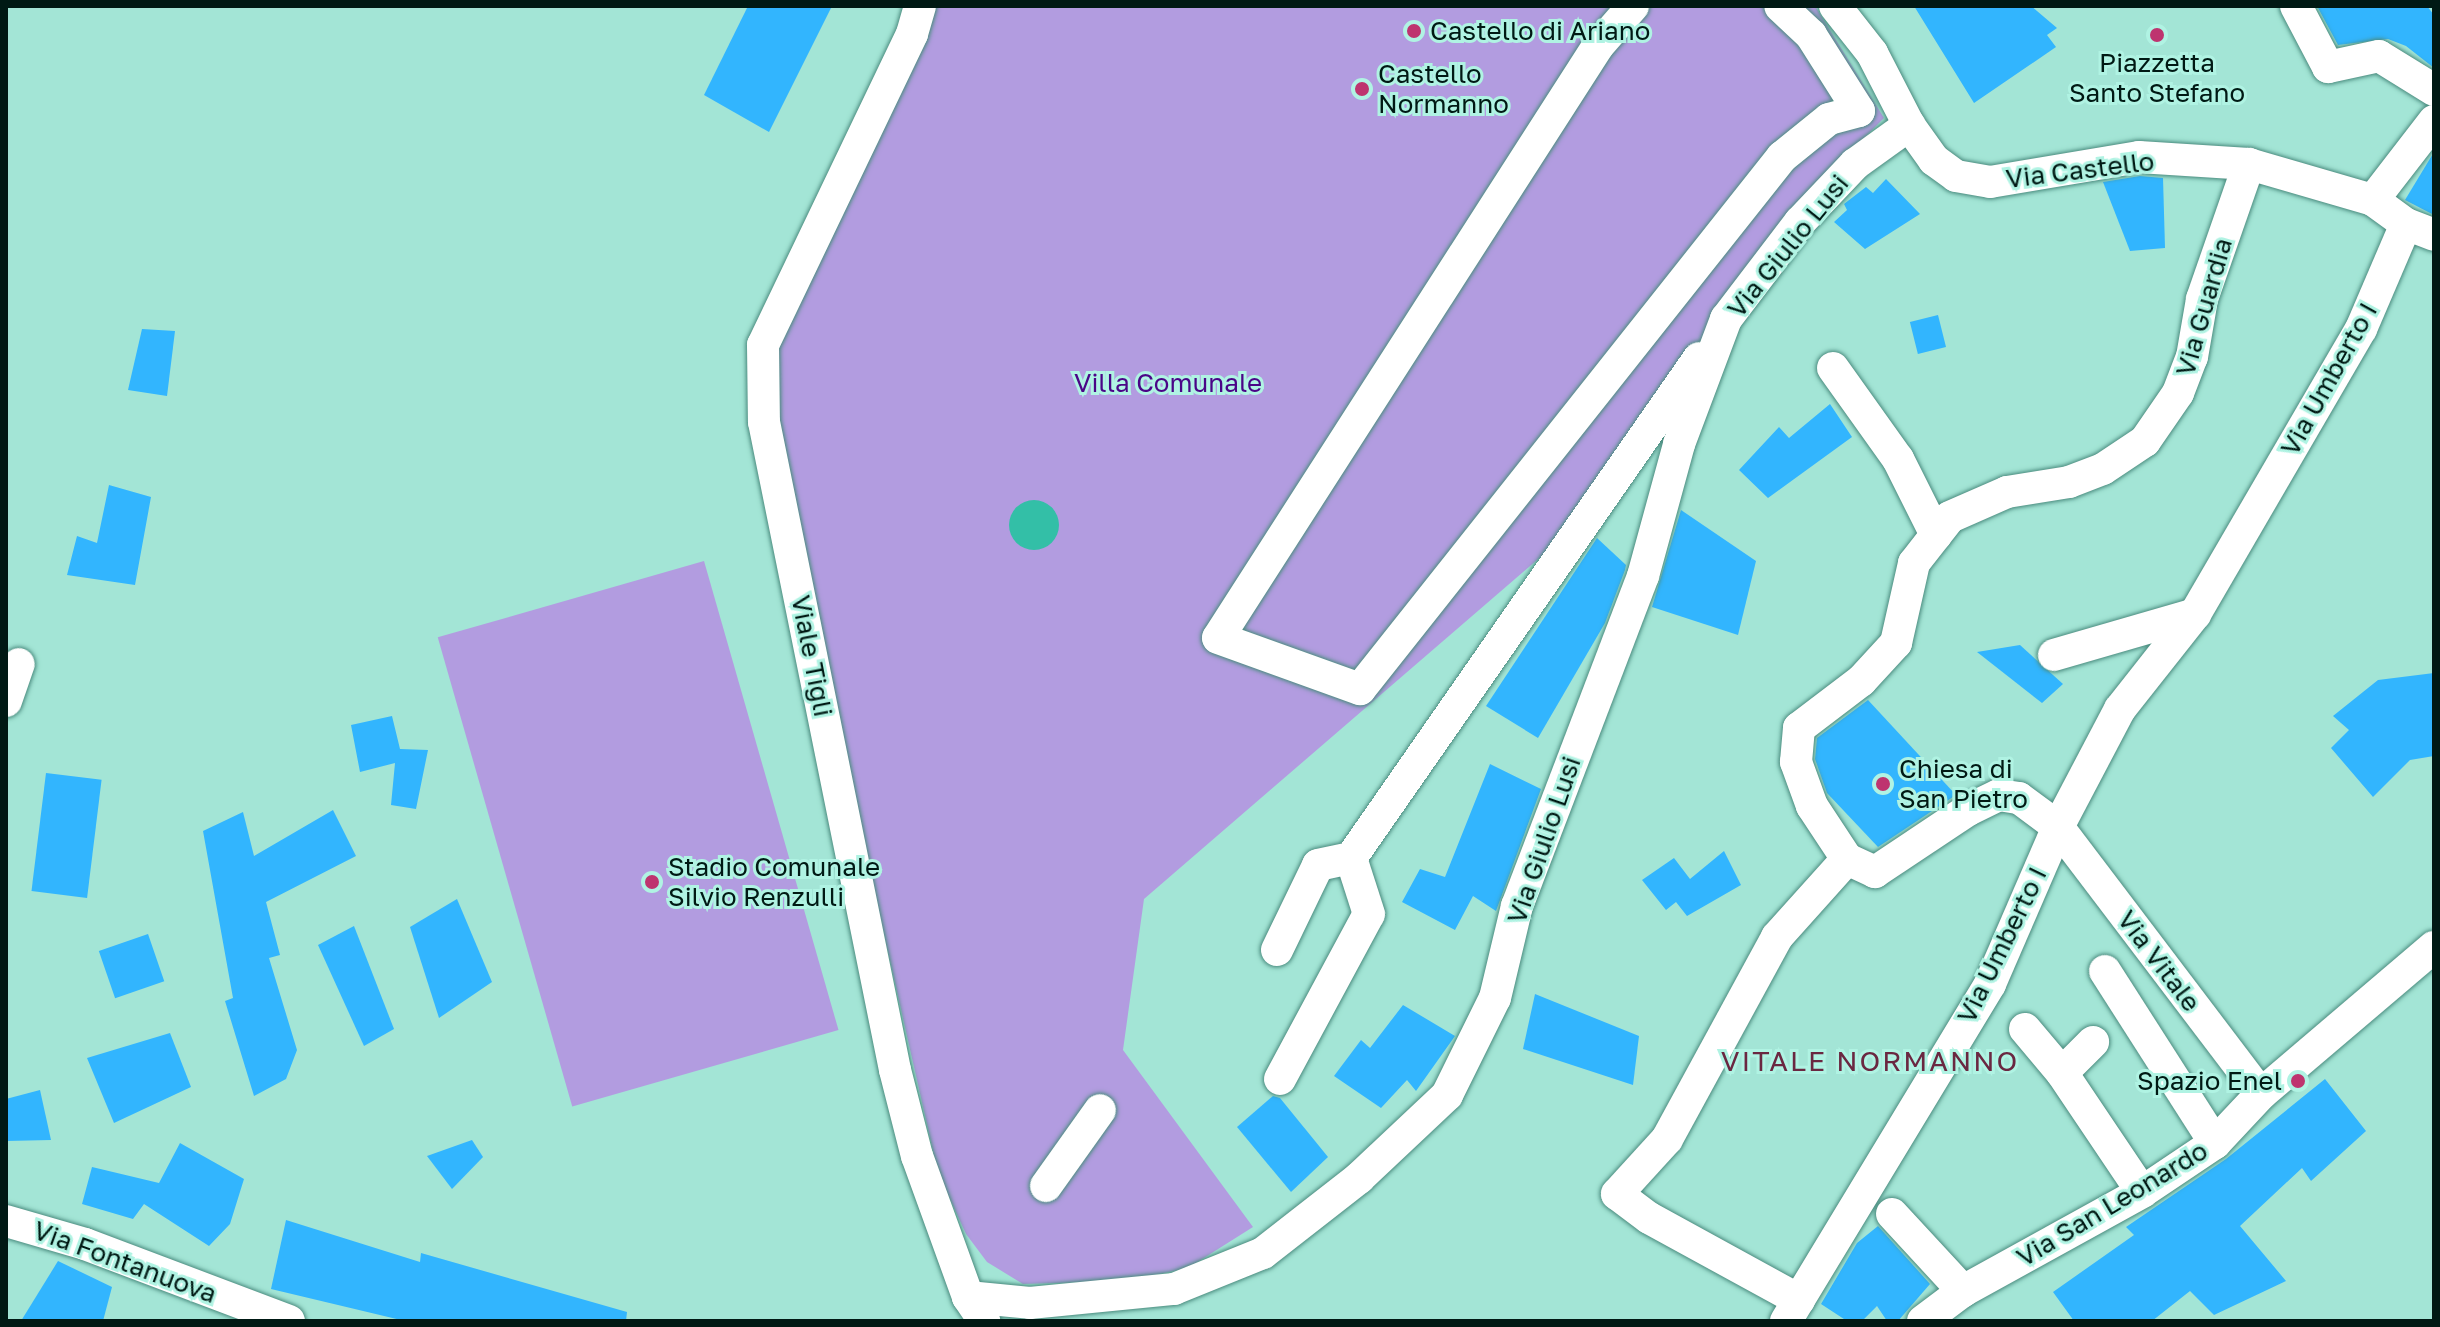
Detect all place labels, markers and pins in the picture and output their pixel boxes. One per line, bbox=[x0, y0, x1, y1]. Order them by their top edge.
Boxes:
place label: Castello di Ariano bbox=[1430, 15, 1650, 47]
marker: Castello di Ariano bbox=[1405, 22, 1423, 40]
marker: Piazzetta Santo Stefano bbox=[2148, 26, 2166, 44]
place label: Piazzetta Santo Stefano bbox=[2069, 47, 2245, 108]
place label: Castello Normanno bbox=[1378, 58, 1509, 120]
marker: Castello Normanno bbox=[1353, 80, 1371, 98]
place label: Chiesa di San Pietro bbox=[1899, 753, 2028, 814]
marker: Chiesa di San Pietro bbox=[1874, 775, 1892, 793]
place label: Stadio Comunale Silvio Renzulli bbox=[668, 851, 880, 912]
marker: Stadio Comunale Silvio Renzulli bbox=[643, 873, 661, 891]
place label: Spazio Enel bbox=[2137, 1065, 2282, 1097]
marker: Spazio Enel bbox=[2289, 1072, 2307, 1090]

